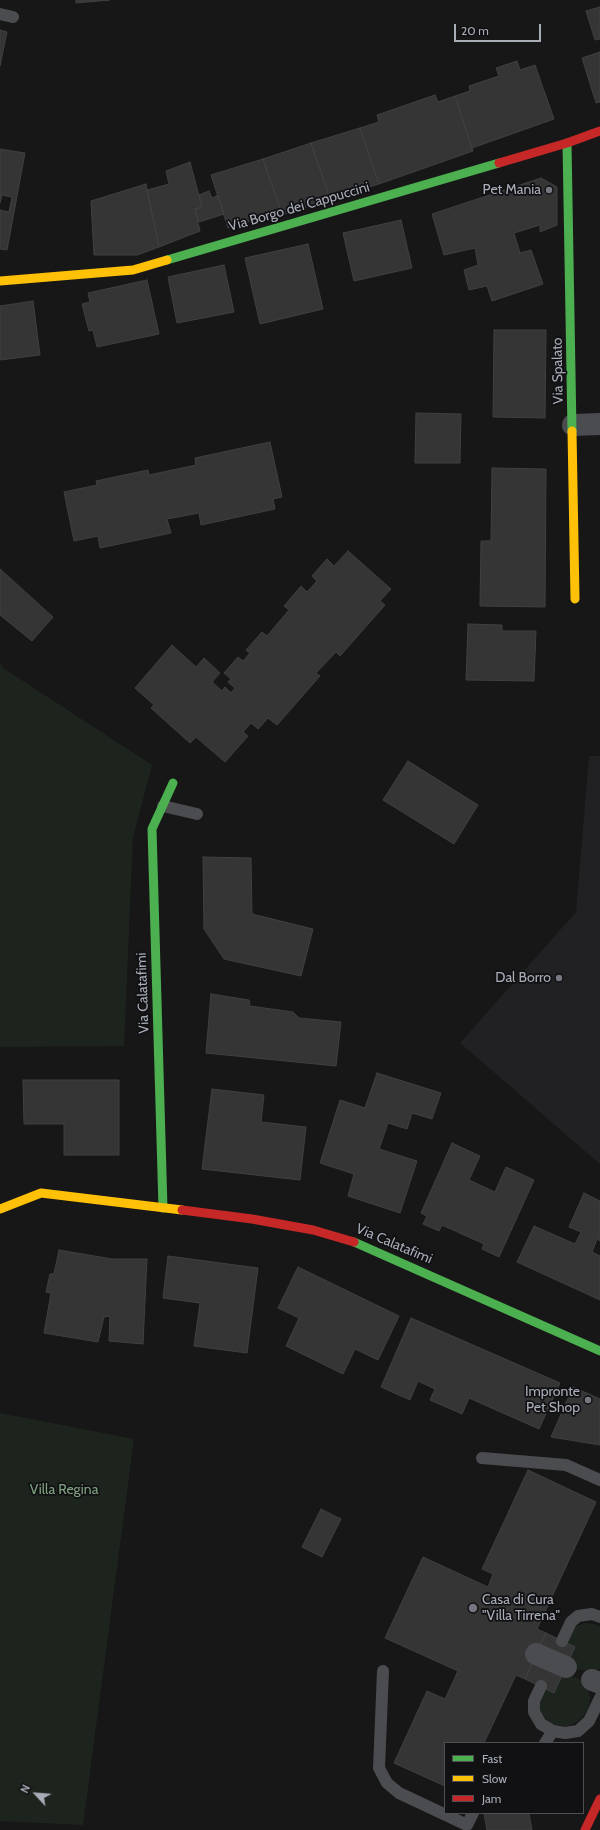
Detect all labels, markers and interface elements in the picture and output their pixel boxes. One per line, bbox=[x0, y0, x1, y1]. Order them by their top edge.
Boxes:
scale bar bbox=[456, 16, 543, 42]
text: 20 m bbox=[461, 23, 489, 38]
street label: Via Borgo dei Cappuccini bbox=[227, 179, 371, 235]
place label: Pet Mania bbox=[483, 182, 541, 198]
marker: Pet Mania bbox=[544, 185, 554, 195]
street label: Via Spalato bbox=[549, 337, 567, 405]
street label: Via Calatafimi bbox=[133, 952, 153, 1034]
place label: Dal Borro bbox=[495, 970, 551, 986]
marker: Dal Borro bbox=[554, 973, 564, 983]
street label: Via Calatafimi bbox=[353, 1220, 435, 1268]
place label: Impronte Pet Shop bbox=[525, 1384, 580, 1416]
marker: Impronte Pet Shop bbox=[583, 1395, 593, 1405]
park label: Villa Regina bbox=[30, 1482, 98, 1498]
place label: Casa di Cura "Villa Tirrena" bbox=[482, 1592, 560, 1624]
marker: Casa di Cura "Villa Tirrena" bbox=[467, 1602, 479, 1614]
legend bbox=[444, 1742, 584, 1814]
text: Fast bbox=[482, 1751, 502, 1766]
text: Slow bbox=[482, 1771, 507, 1786]
north arrow bbox=[16, 1774, 56, 1814]
text: N bbox=[17, 1782, 33, 1795]
text: Jam bbox=[482, 1791, 501, 1806]

